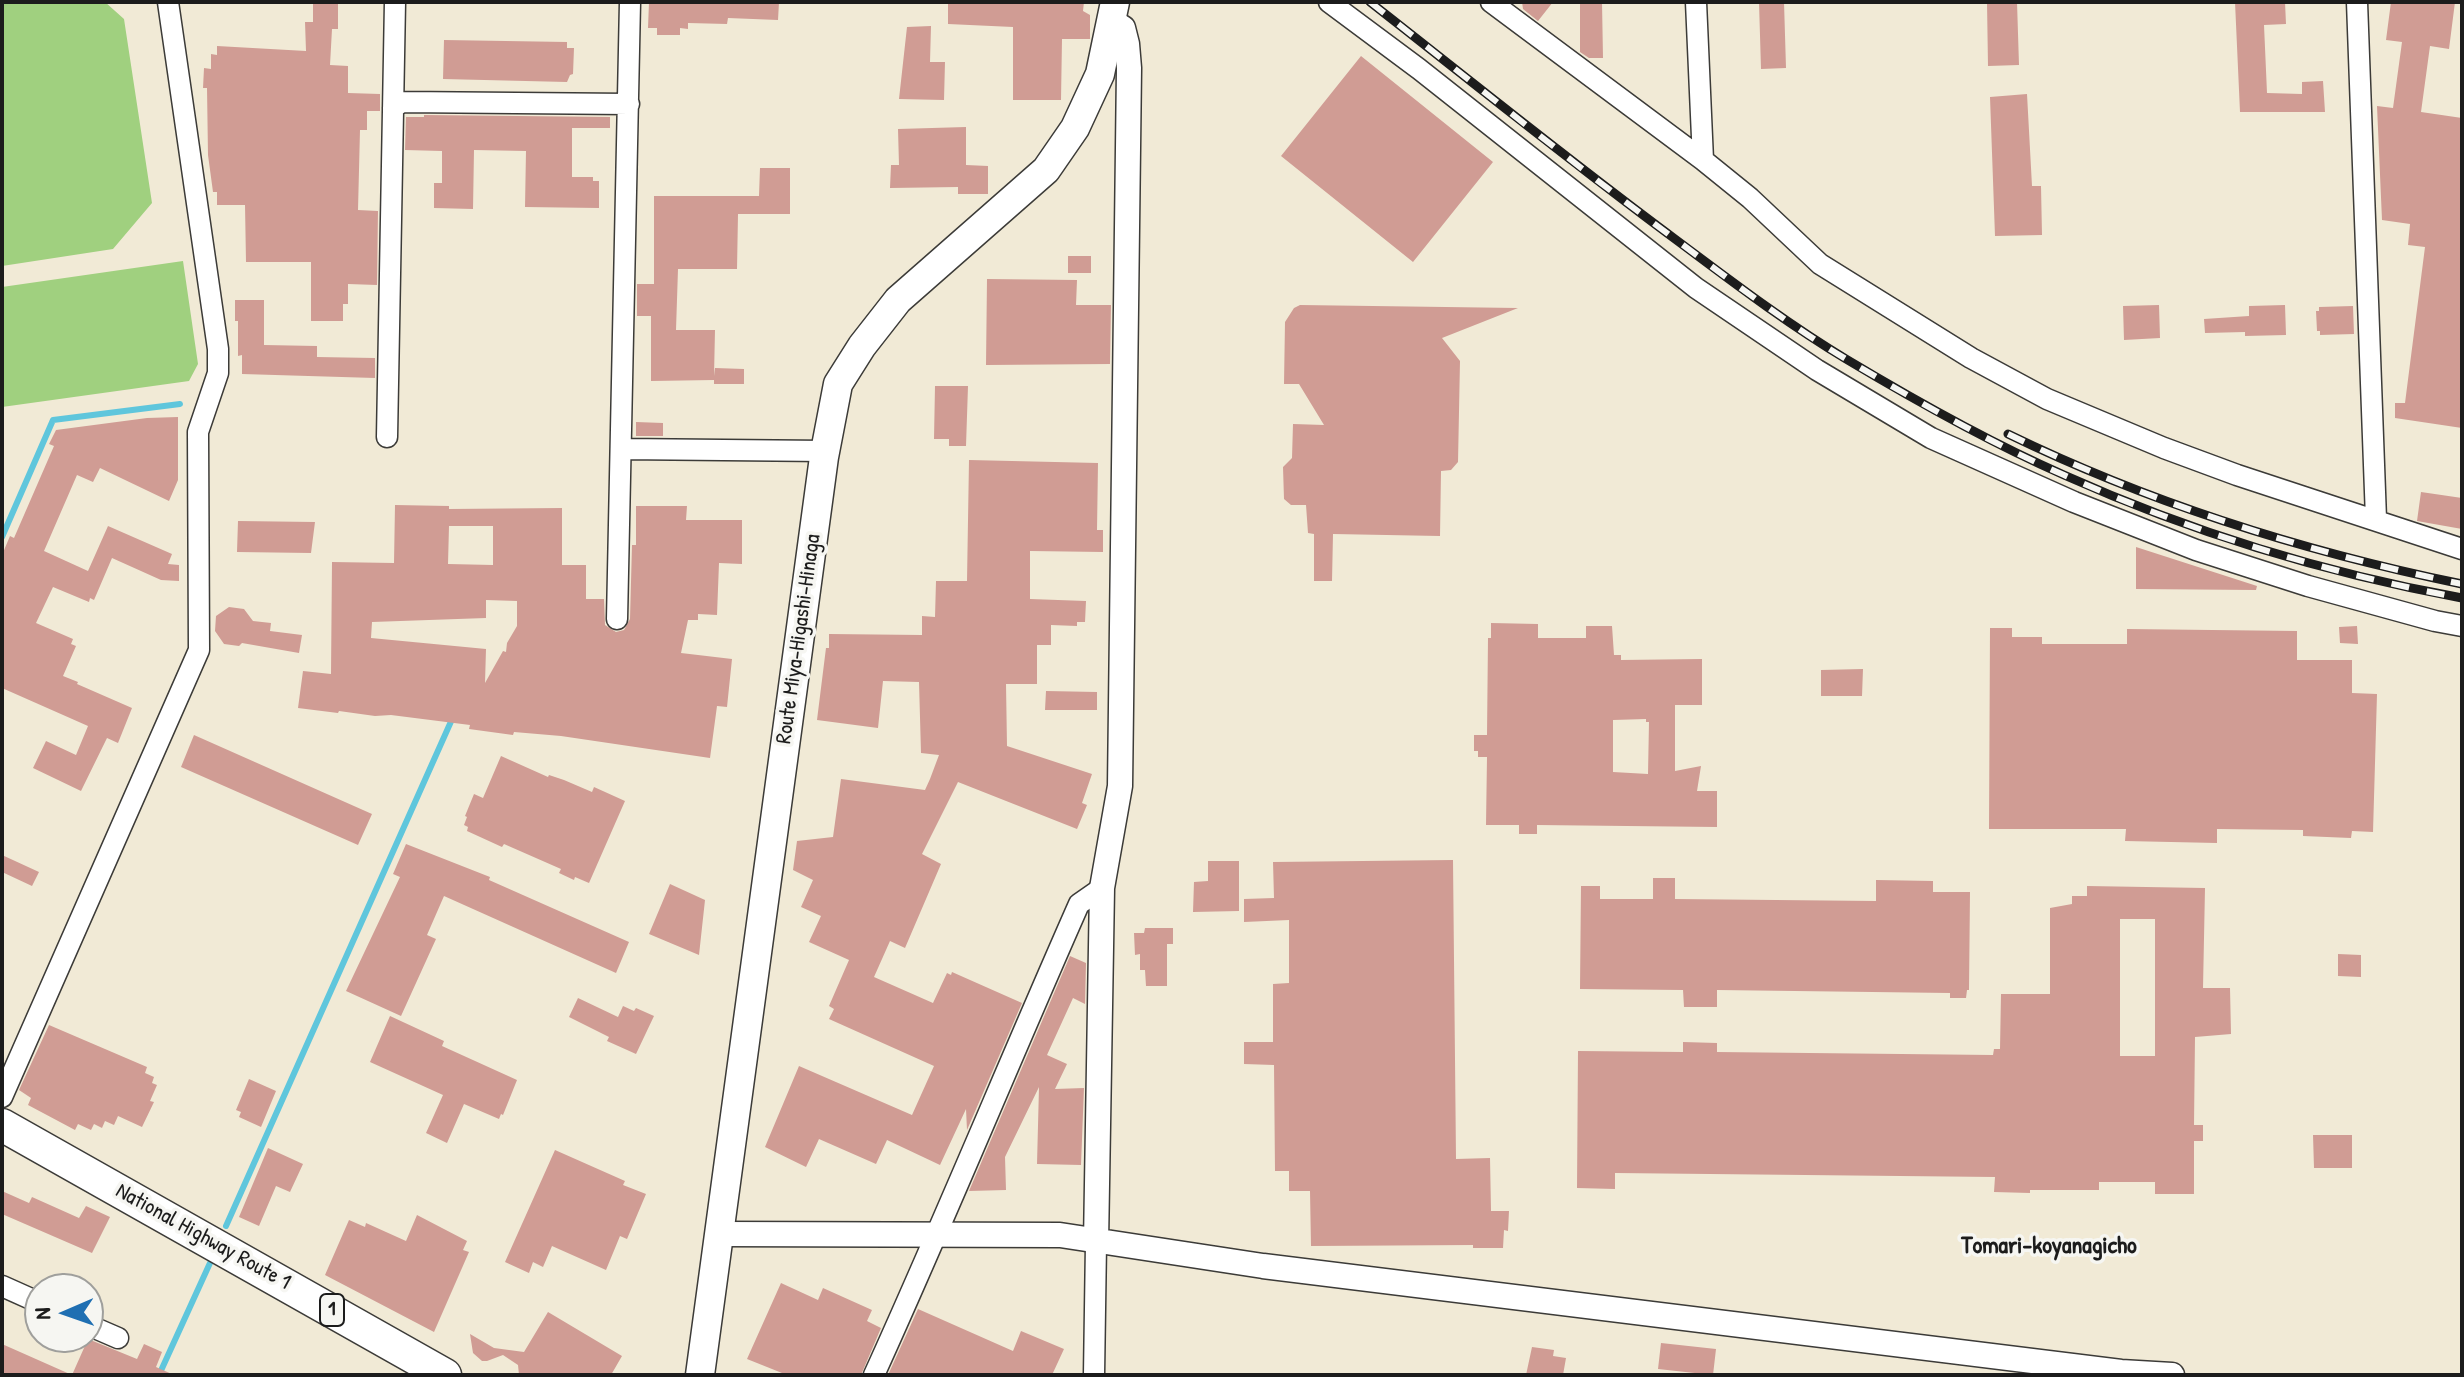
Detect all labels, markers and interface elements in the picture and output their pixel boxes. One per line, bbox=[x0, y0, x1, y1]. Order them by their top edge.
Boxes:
street label: Route Miya-Higashi-Hinaga bbox=[771, 533, 827, 745]
street label: National Highway Route 1 bbox=[111, 1178, 295, 1296]
district label: Tomari-koyanagicho bbox=[1961, 1233, 2137, 1261]
north arrow bbox=[24, 1273, 104, 1353]
road number: 1 bbox=[320, 1294, 344, 1326]
text: N bbox=[27, 1307, 57, 1320]

